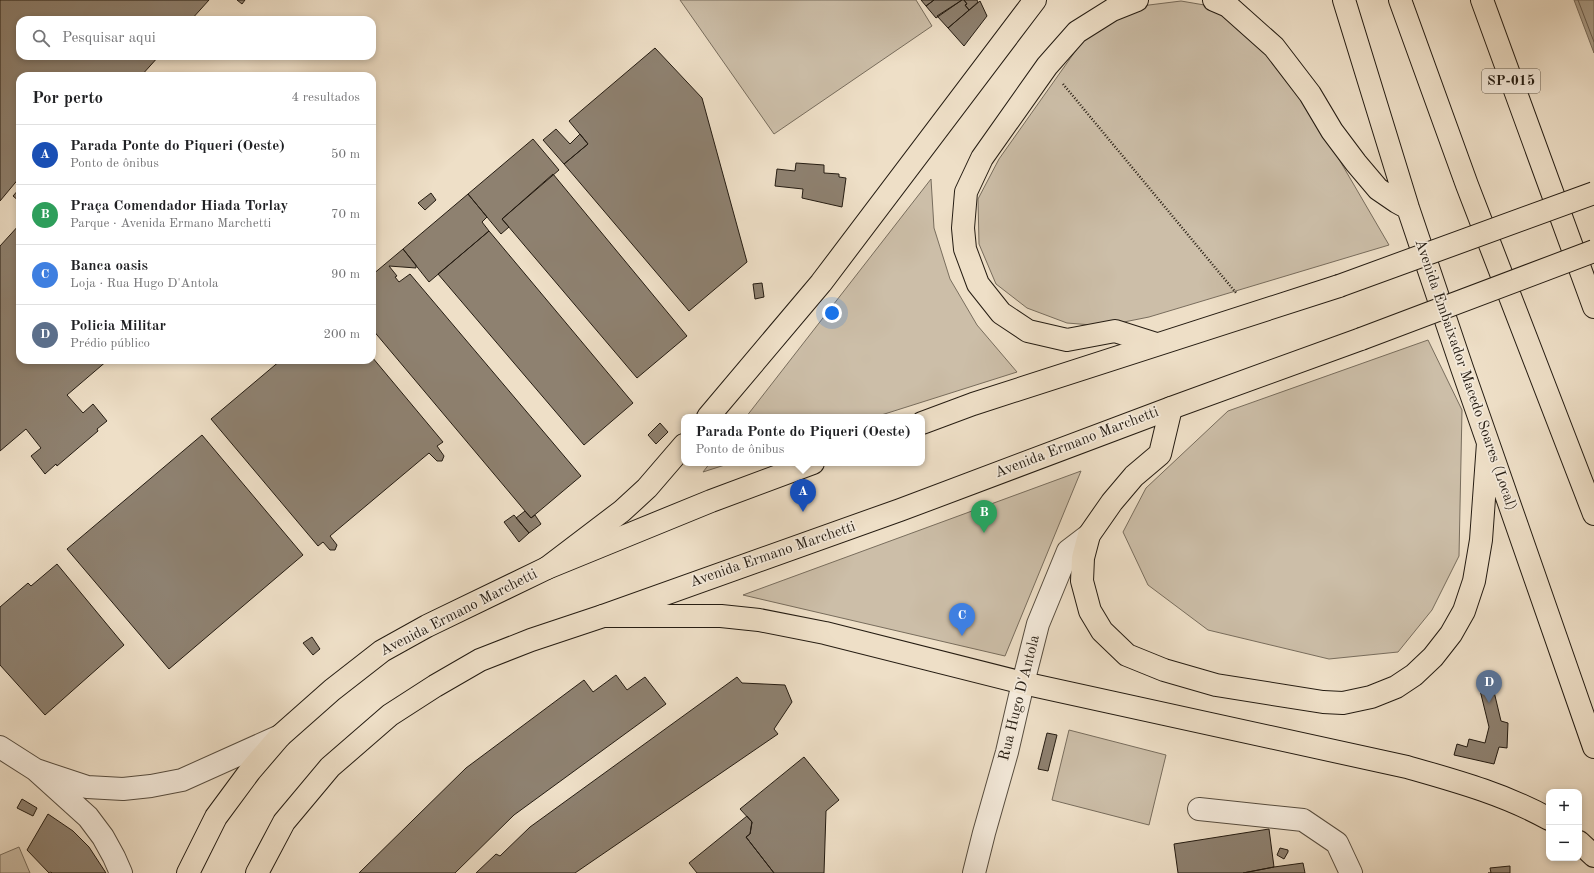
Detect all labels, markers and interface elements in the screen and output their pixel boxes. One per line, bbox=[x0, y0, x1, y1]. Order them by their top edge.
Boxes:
search box bbox=[16, 16, 376, 60]
icon: search bbox=[30, 27, 52, 49]
text: Pesquisar aqui bbox=[62, 31, 156, 46]
road number: SP-015 bbox=[1482, 69, 1540, 93]
text: Por perto bbox=[32, 90, 103, 107]
text: 4 resultados bbox=[292, 91, 360, 104]
text: Parada Ponte do Piqueri (Oeste) bbox=[70, 139, 285, 154]
text: A bbox=[40, 148, 50, 161]
text: 50 m bbox=[331, 148, 360, 161]
text: Ponto de ônibus bbox=[70, 157, 159, 170]
text: Praça Comendador Hiada Torlay bbox=[70, 199, 288, 214]
text: B bbox=[40, 208, 50, 221]
text: 70 m bbox=[331, 208, 360, 221]
text: Parque · Avenida Ermano Marchetti bbox=[70, 217, 271, 230]
street label: Avenida Embaixador Macedo Soares (Local) bbox=[1411, 237, 1519, 513]
text: Banca oasis bbox=[70, 259, 148, 274]
text: C bbox=[41, 268, 49, 281]
text: 90 m bbox=[331, 268, 360, 281]
text: Loja · Rua Hugo D'Antola bbox=[70, 277, 218, 290]
your location bbox=[822, 303, 842, 323]
text: Policia Militar bbox=[70, 319, 166, 334]
text: D bbox=[40, 328, 50, 341]
text: 200 m bbox=[323, 328, 360, 341]
text: Prédio público bbox=[70, 337, 150, 350]
street label: Avenida Ermano Marchetti bbox=[993, 405, 1161, 481]
popup bbox=[681, 414, 925, 466]
text: Parada Ponte do Piqueri (Oeste) bbox=[696, 425, 910, 440]
text: Ponto de ônibus bbox=[696, 443, 784, 456]
pin: A bbox=[790, 479, 816, 512]
pin: B bbox=[971, 500, 997, 533]
street label: Avenida Ermano Marchetti bbox=[688, 520, 858, 590]
street label: Avenida Ermano Marchetti bbox=[378, 567, 540, 659]
pin: C bbox=[949, 603, 975, 636]
street label: Rua Hugo D'Antola bbox=[997, 633, 1043, 762]
pin: D bbox=[1476, 670, 1502, 703]
map controls bbox=[1546, 789, 1582, 861]
button: + bbox=[1546, 789, 1582, 825]
button: − bbox=[1546, 825, 1582, 861]

